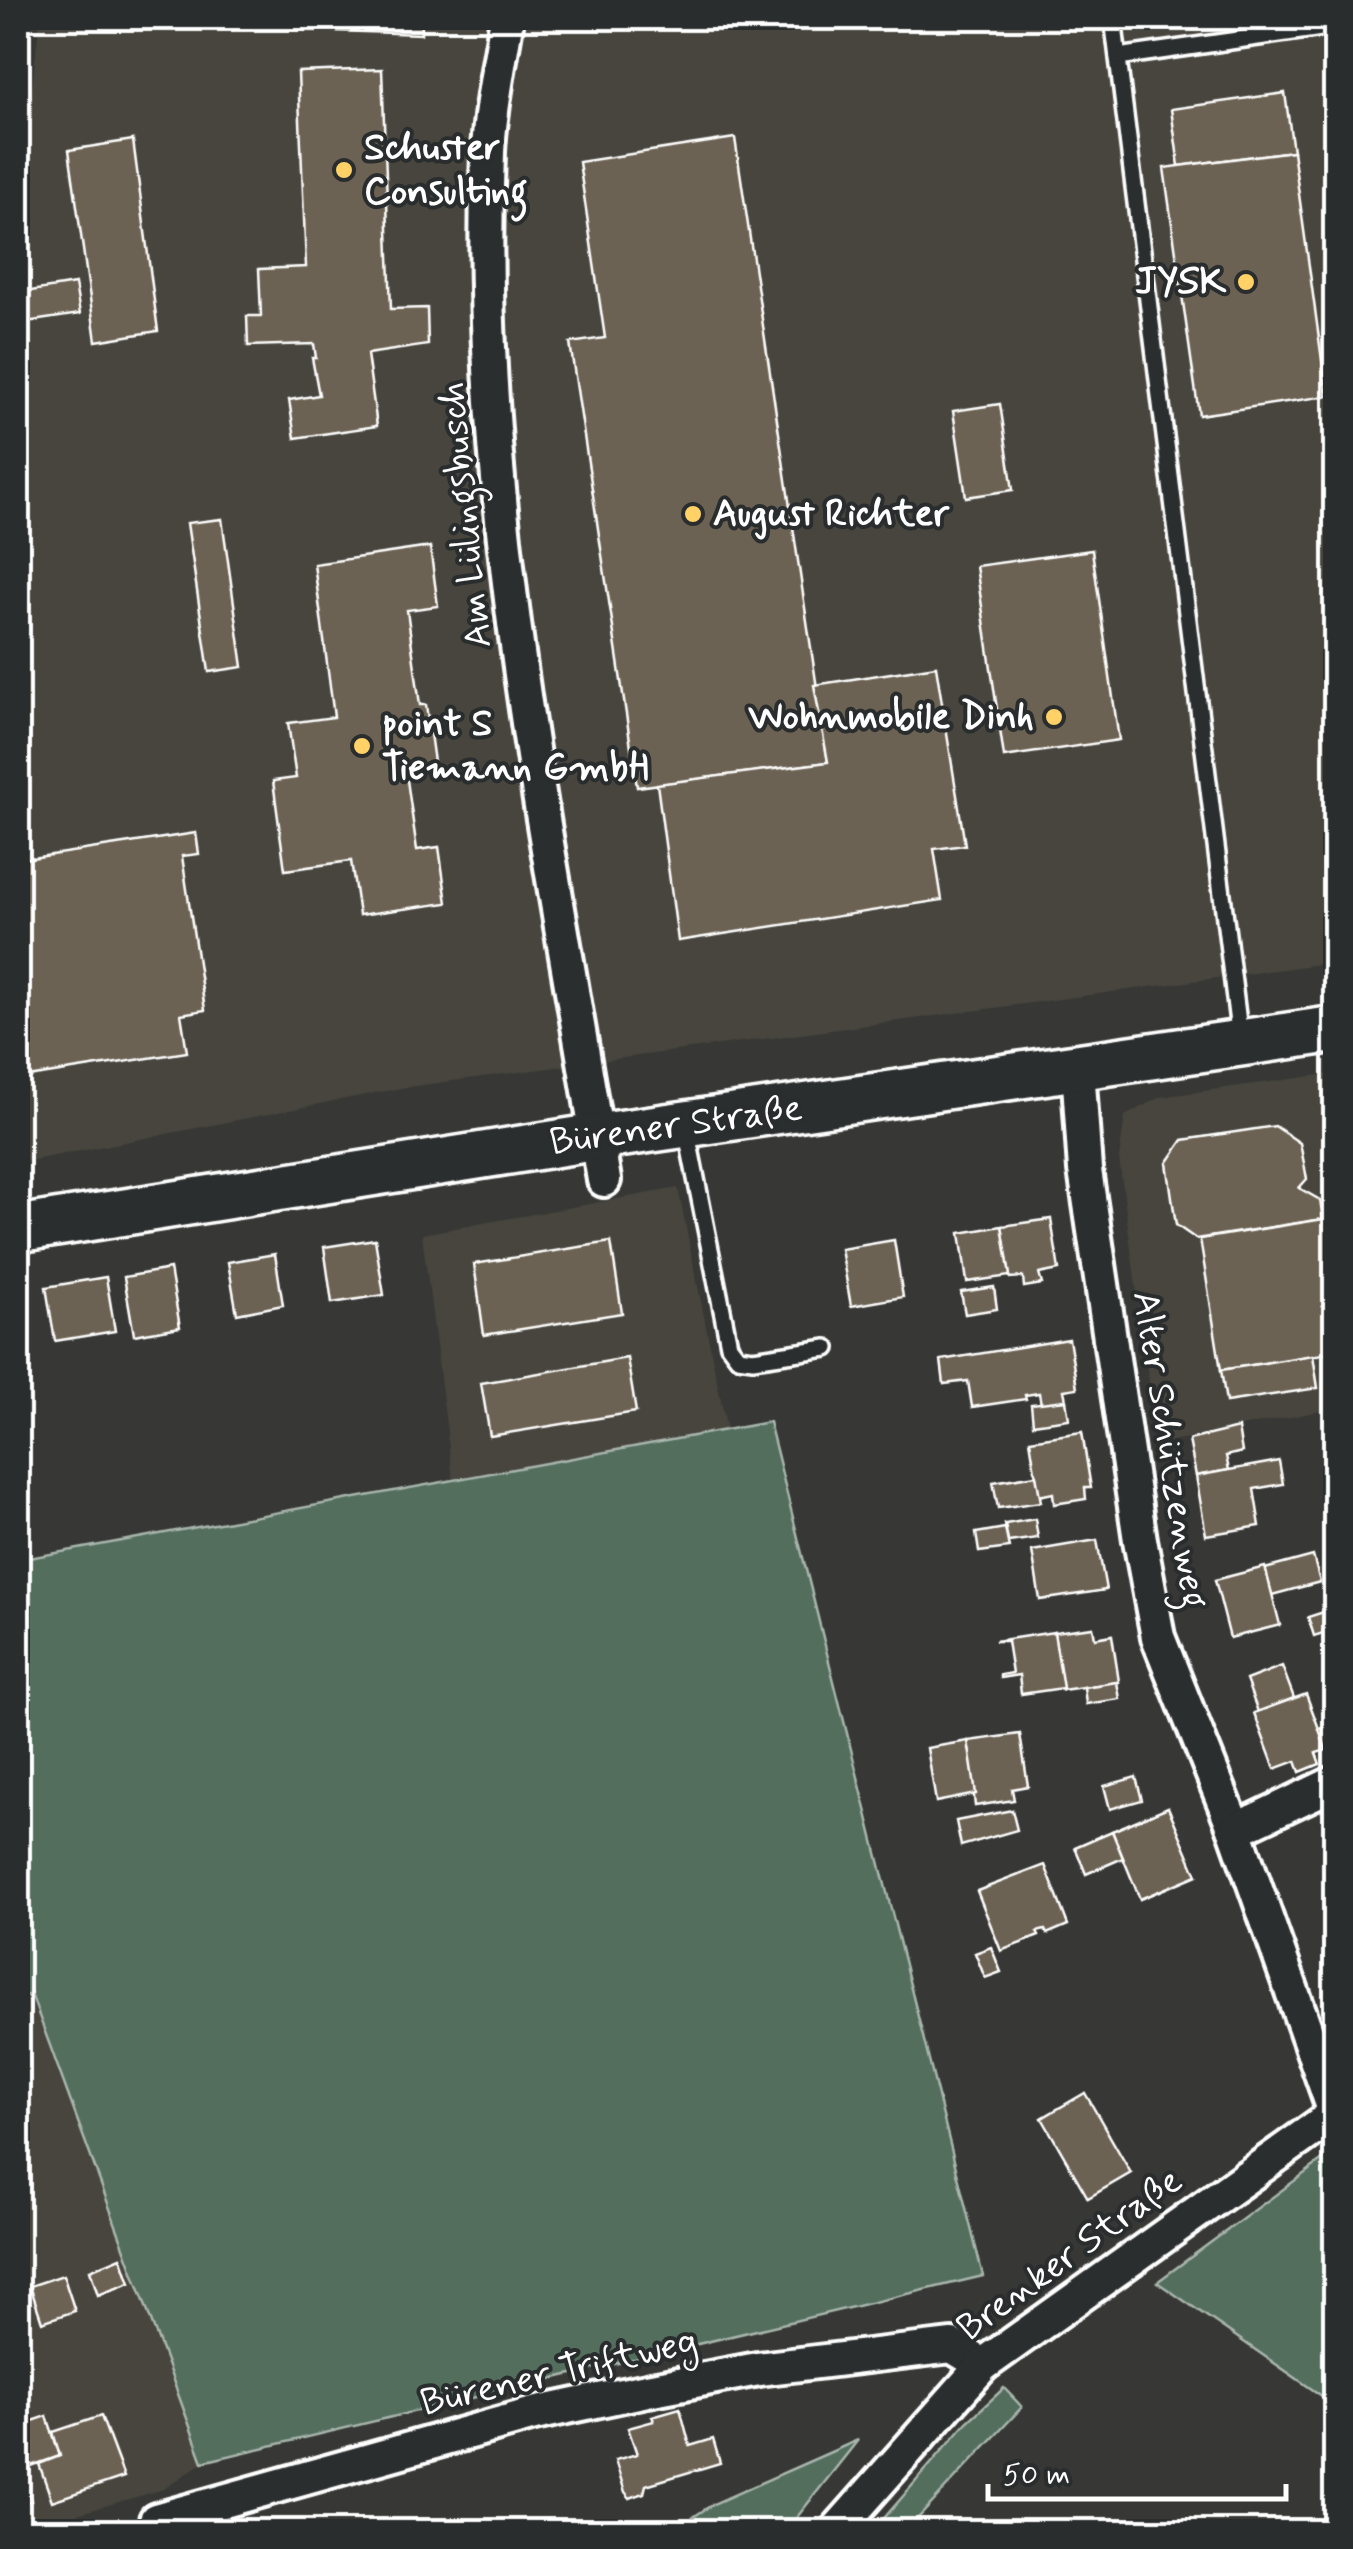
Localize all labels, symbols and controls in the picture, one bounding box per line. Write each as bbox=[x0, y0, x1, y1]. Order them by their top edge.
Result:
place label: Schuster Consulting bbox=[364, 124, 528, 222]
marker: Schuster Consulting bbox=[333, 159, 355, 181]
place label: JYSK bbox=[1135, 258, 1227, 307]
marker: JYSK bbox=[1235, 271, 1257, 293]
street label: Am Lülingsbusch bbox=[428, 379, 508, 650]
place label: August Richter bbox=[713, 490, 950, 540]
marker: August Richter bbox=[682, 503, 704, 525]
place label: Wohnmobile Dinh bbox=[748, 693, 1034, 742]
place label: point S Tiemann GmbH bbox=[382, 700, 649, 793]
marker: Wohnmobile Dinh bbox=[1043, 706, 1065, 728]
marker: point S Tiemann GmbH bbox=[351, 735, 373, 757]
street label: Bürener Straße bbox=[547, 1084, 805, 1168]
street label: Alter Schützenweg bbox=[1116, 1287, 1218, 1613]
street label: Brenker Straße bbox=[948, 2157, 1192, 2353]
street label: Bürener Triftweg bbox=[416, 2317, 703, 2433]
scale bar bbox=[988, 2439, 1286, 2501]
text: 50 m bbox=[1003, 2456, 1070, 2495]

